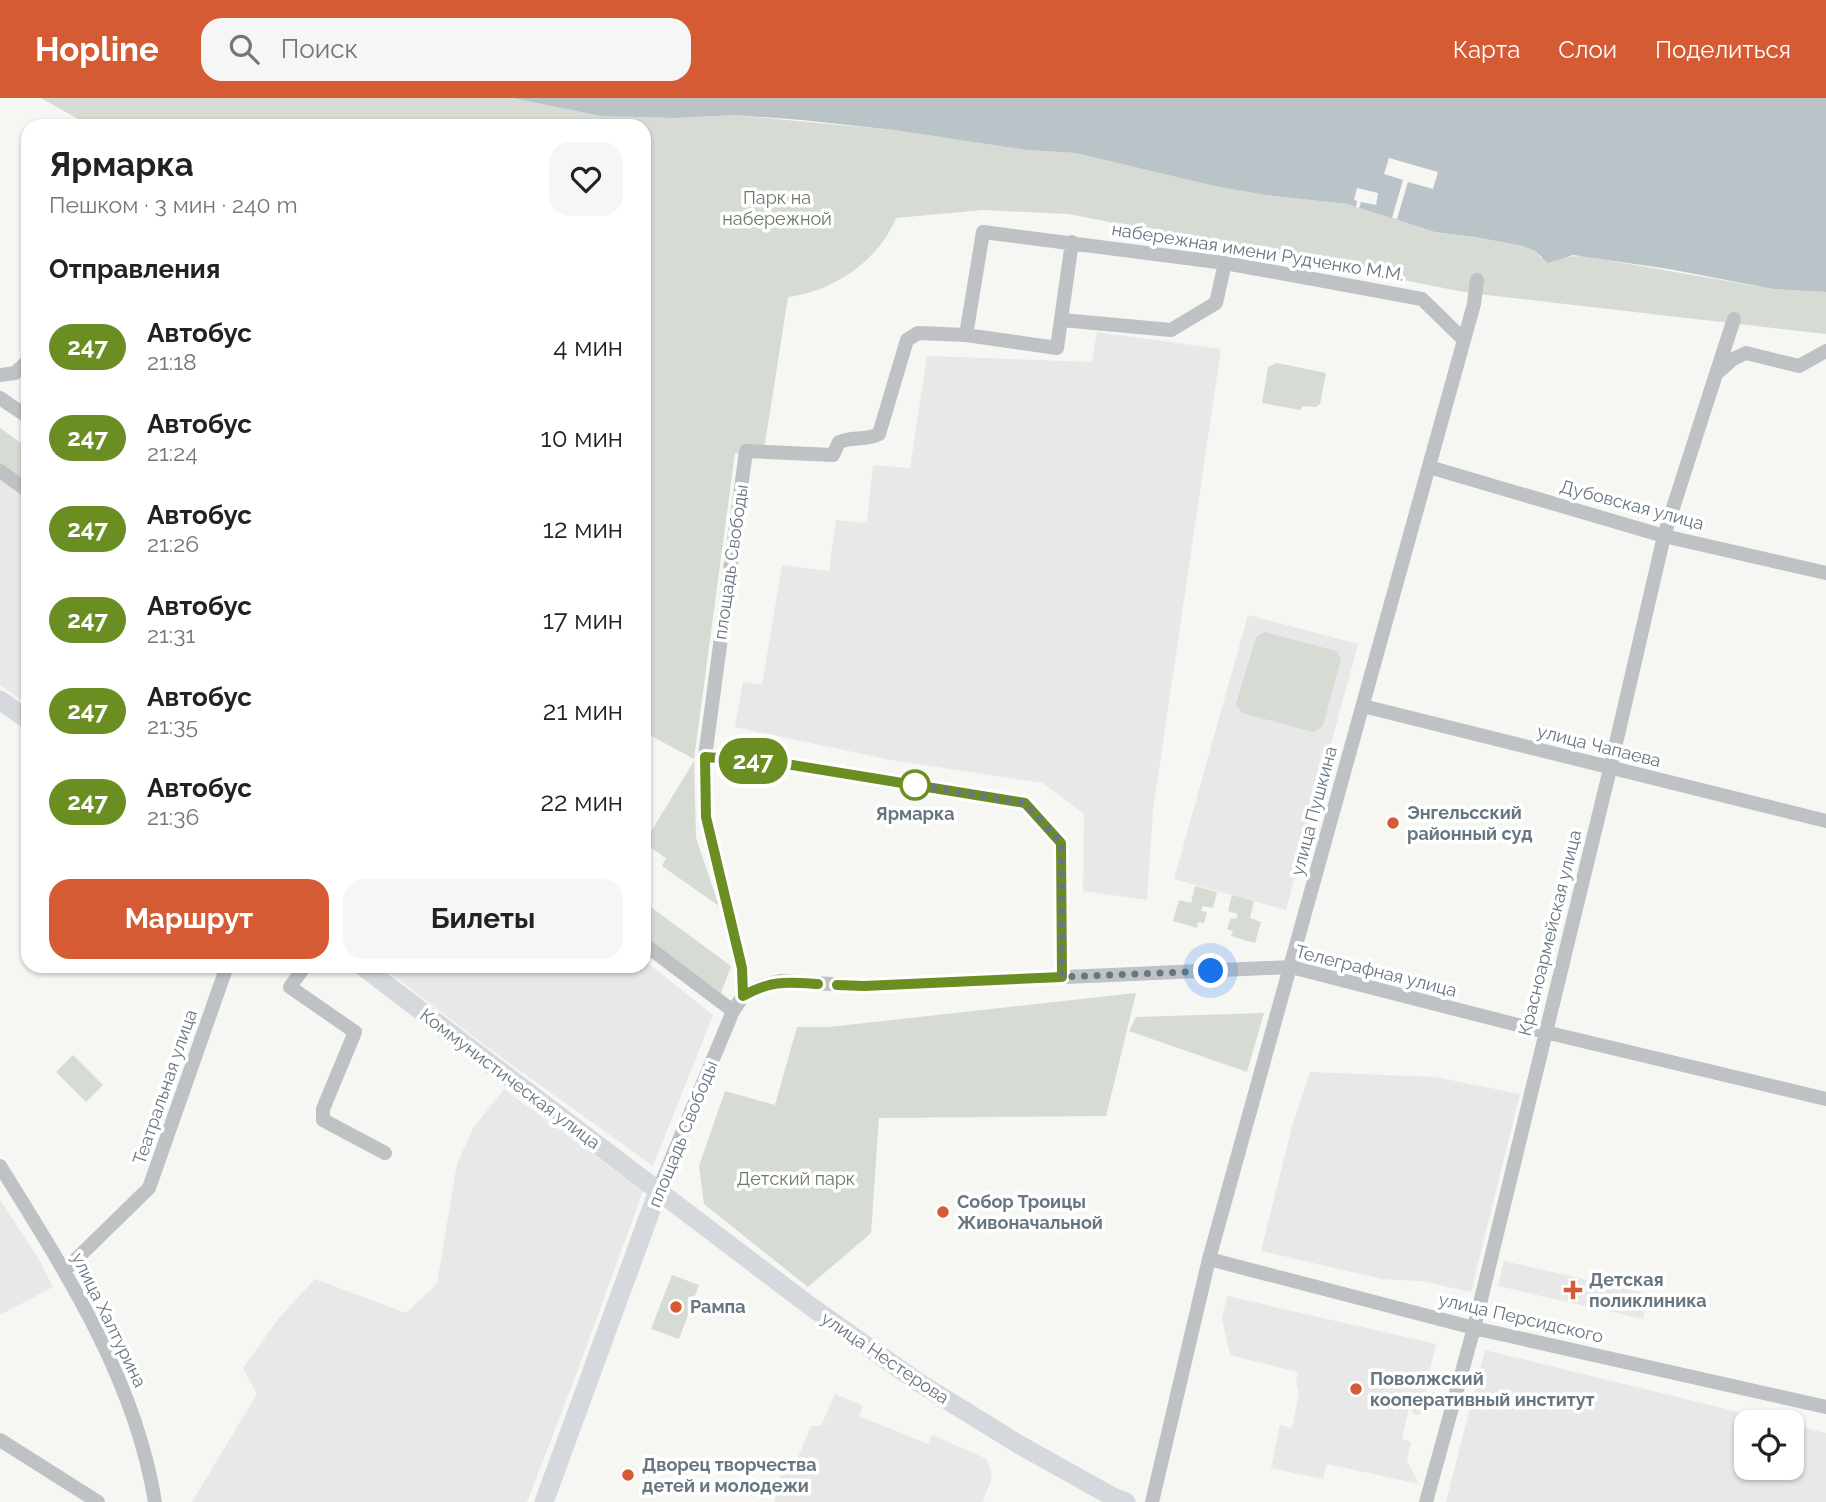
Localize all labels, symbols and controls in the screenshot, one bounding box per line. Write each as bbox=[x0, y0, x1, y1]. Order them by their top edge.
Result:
search box bbox=[201, 18, 691, 81]
text: Hopline bbox=[35, 30, 159, 69]
icon: search bbox=[225, 30, 263, 68]
text: Поиск bbox=[281, 34, 358, 64]
text: Карта bbox=[1453, 35, 1520, 64]
text: Слои bbox=[1558, 35, 1617, 64]
text: Поделиться bbox=[1655, 35, 1791, 64]
button: heart bbox=[549, 142, 623, 216]
text: Ярмарка bbox=[49, 145, 194, 184]
park label: Парк на набережной bbox=[722, 187, 832, 229]
text: Пешком · 3 мин · 240 m bbox=[49, 191, 298, 218]
street label: набережная имени Рудченко М.М. bbox=[1110, 218, 1406, 285]
text: Отправления bbox=[49, 254, 220, 284]
text: Автобус bbox=[147, 318, 252, 348]
text: 247 bbox=[67, 332, 108, 361]
text: 4 мин bbox=[553, 332, 623, 362]
text: 21:18 bbox=[147, 348, 197, 375]
text: Автобус bbox=[147, 409, 252, 439]
text: 247 bbox=[67, 423, 108, 452]
text: 10 мин bbox=[541, 423, 623, 453]
text: 21:24 bbox=[147, 439, 198, 466]
street label: Дубовская улица bbox=[1558, 475, 1706, 534]
street label: площадь Свободы bbox=[709, 483, 752, 641]
text: Автобус bbox=[147, 500, 252, 530]
text: 247 bbox=[67, 514, 108, 543]
text: 12 мин bbox=[543, 514, 623, 544]
text: 21:26 bbox=[147, 530, 199, 557]
text: Автобус bbox=[147, 591, 252, 621]
text: 247 bbox=[67, 605, 108, 634]
text: 17 мин bbox=[543, 605, 623, 635]
text: 21:31 bbox=[147, 621, 195, 648]
text: Автобус bbox=[147, 682, 252, 712]
text: 247 bbox=[67, 696, 108, 725]
text: 21 мин bbox=[543, 696, 623, 726]
text: 21:35 bbox=[147, 712, 198, 739]
street label: улица Чапаева bbox=[1535, 720, 1663, 771]
line badge: 247 bbox=[713, 738, 793, 784]
street label: улица Пушкина bbox=[1286, 744, 1341, 878]
text: 247 bbox=[733, 746, 773, 775]
marker: Ярмарка bbox=[900, 770, 930, 800]
text: Автобус bbox=[147, 773, 252, 803]
text: 247 bbox=[67, 787, 108, 816]
text: 22 мин bbox=[540, 787, 623, 817]
place label: Энгельсский районный суд bbox=[1407, 802, 1533, 844]
text: 21:36 bbox=[147, 803, 199, 830]
place label: Ярмарка bbox=[876, 803, 954, 824]
marker: Энгельсский районный суд bbox=[1385, 815, 1401, 831]
street label: Красноармейская улица bbox=[1514, 828, 1585, 1038]
button: Маршрут bbox=[49, 879, 329, 959]
button: Билеты bbox=[343, 879, 623, 959]
street label: Телеграфная улица bbox=[1293, 940, 1459, 1001]
your location bbox=[1193, 953, 1228, 988]
street label: Коммунистическая улица bbox=[416, 1004, 605, 1153]
street label: Театральная улица bbox=[128, 1007, 201, 1167]
street label: площадь Свободы bbox=[643, 1057, 722, 1210]
park label: Детский парк bbox=[737, 1168, 855, 1189]
place label: Собор Троицы Живоначальной bbox=[957, 1191, 1103, 1233]
marker: Собор Троицы Живоначальной bbox=[935, 1204, 951, 1220]
street label: улица Халтурина bbox=[68, 1249, 151, 1391]
place label: Детская поликлиника bbox=[1589, 1269, 1707, 1311]
marker: Детская поликлиника bbox=[1563, 1280, 1583, 1300]
street label: улица Персидского bbox=[1437, 1288, 1606, 1347]
place label: Рампа bbox=[690, 1296, 746, 1317]
marker: Рампа bbox=[668, 1299, 684, 1315]
street label: улица Нестерова bbox=[817, 1307, 953, 1408]
place label: Поволжский кооперативный институт bbox=[1370, 1368, 1595, 1410]
marker: Поволжский кооперативный институт bbox=[1348, 1381, 1364, 1397]
map controls bbox=[1734, 1410, 1804, 1480]
button: locate bbox=[1734, 1410, 1804, 1480]
place label: Дворец творчества детей и молодежи bbox=[642, 1454, 817, 1496]
marker: Дворец творчества детей и молодежи bbox=[620, 1467, 636, 1483]

